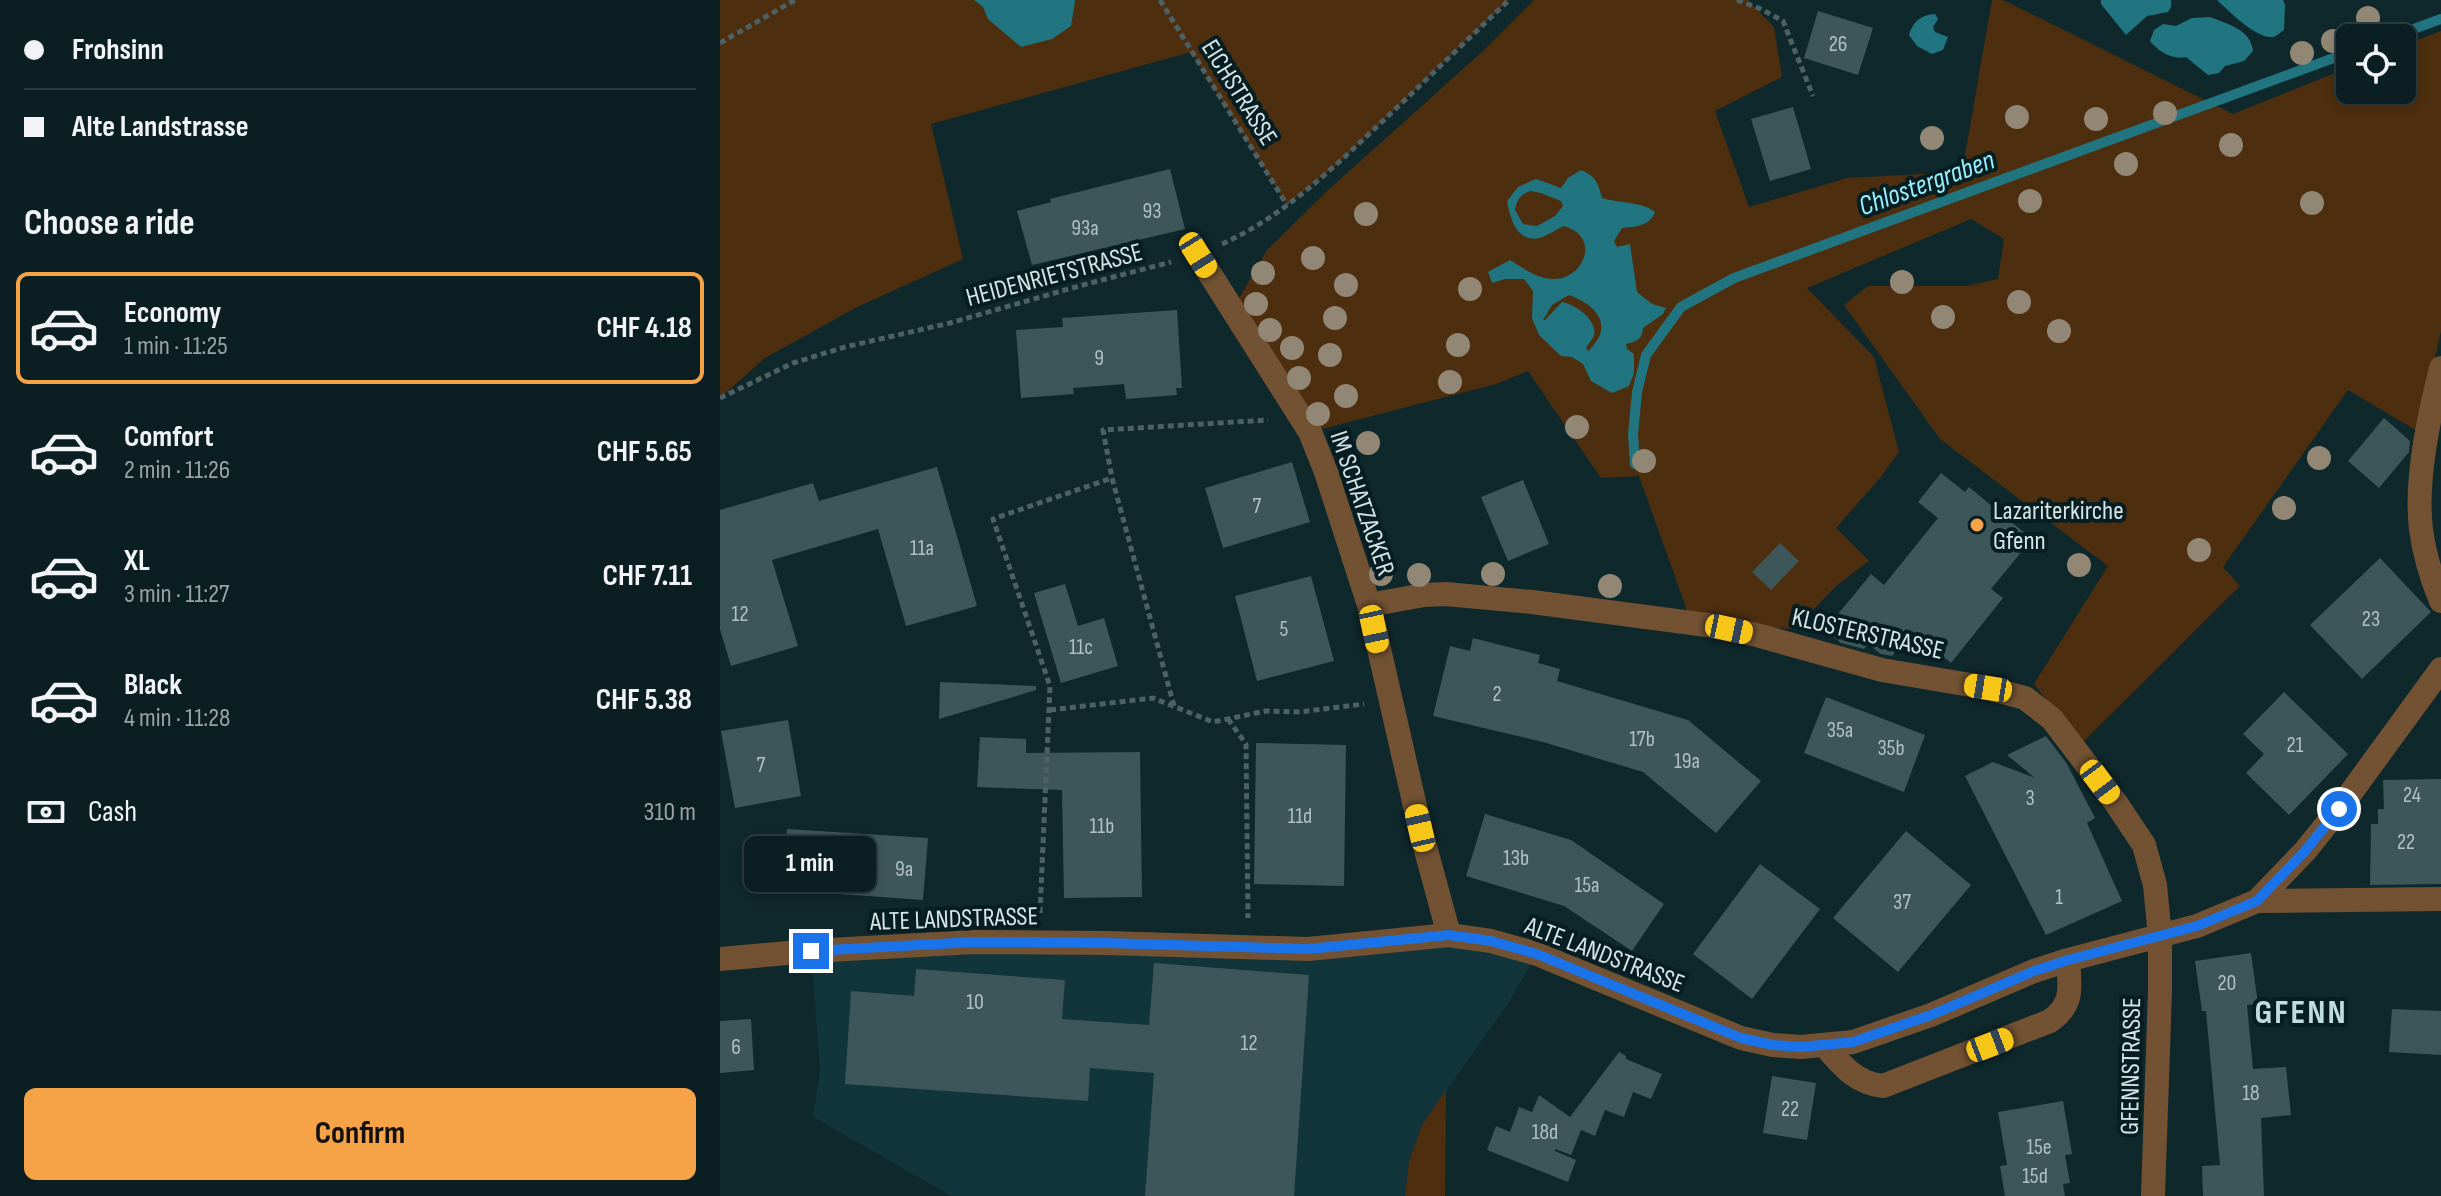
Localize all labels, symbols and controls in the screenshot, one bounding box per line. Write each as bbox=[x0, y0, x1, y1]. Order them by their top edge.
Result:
map controls bbox=[2336, 24, 2416, 104]
button: locate bbox=[2336, 24, 2416, 104]
house number: 26 bbox=[1829, 31, 1847, 58]
text: Frohsinn bbox=[72, 32, 164, 68]
street label: EICHSTRASSE bbox=[1194, 34, 1283, 151]
text: Alte Landstrasse bbox=[72, 109, 249, 145]
water label: Chlostergraben bbox=[1854, 144, 1999, 223]
house number: 93 bbox=[1143, 198, 1161, 225]
text: Choose a ride bbox=[24, 202, 195, 245]
house number: 93a bbox=[1071, 215, 1099, 242]
car bbox=[1175, 228, 1221, 282]
street label: HEIDENRIETSTRASSE bbox=[963, 237, 1146, 314]
icon: car bbox=[28, 292, 100, 364]
text: Economy bbox=[124, 295, 221, 331]
text: CHF 4.18 bbox=[596, 310, 692, 346]
text: 1 min · 11:25 bbox=[124, 331, 228, 362]
house number: 9 bbox=[1094, 345, 1104, 372]
icon: car bbox=[28, 416, 100, 488]
text: Comfort bbox=[124, 419, 214, 455]
street label: IM SCHATZACKER bbox=[1322, 427, 1401, 580]
text: CHF 5.65 bbox=[597, 434, 692, 470]
text: 2 min · 11:26 bbox=[124, 455, 230, 486]
house number: 7 bbox=[1253, 493, 1262, 520]
place label: Lazariterkirche Gfenn bbox=[1993, 496, 2124, 557]
marker: Lazariterkirche Gfenn bbox=[1968, 516, 1986, 534]
house number: 11a bbox=[910, 535, 934, 562]
icon: car bbox=[28, 540, 100, 612]
text: XL bbox=[124, 543, 150, 579]
text: CHF 7.11 bbox=[603, 558, 692, 594]
text: 3 min · 11:27 bbox=[124, 579, 229, 610]
house number: 12 bbox=[731, 601, 749, 628]
street label: KLOSTERSTRASSE bbox=[1789, 602, 1947, 667]
car bbox=[1357, 603, 1391, 655]
house number: 23 bbox=[2362, 606, 2380, 633]
car bbox=[1703, 612, 1755, 646]
house number: 5 bbox=[1280, 616, 1289, 643]
house number: 11c bbox=[1069, 634, 1093, 661]
icon: car bbox=[28, 664, 100, 736]
text: Black bbox=[124, 667, 182, 703]
car bbox=[1962, 672, 2014, 704]
house number: 2 bbox=[1492, 681, 1502, 708]
text: CHF 5.38 bbox=[596, 682, 692, 718]
text: 4 min · 11:28 bbox=[124, 703, 230, 734]
house number: 35a bbox=[1827, 717, 1853, 744]
house number: 17b bbox=[1629, 726, 1655, 753]
house number: 21 bbox=[2287, 732, 2304, 759]
house number: 35b bbox=[1877, 735, 1905, 762]
house number: 19a bbox=[1674, 748, 1700, 775]
house number: 7 bbox=[757, 752, 766, 779]
car bbox=[2076, 756, 2124, 808]
house number: 24 bbox=[2403, 782, 2421, 809]
house number: 3 bbox=[2025, 785, 2035, 812]
icon: cash bbox=[24, 790, 68, 834]
route start bbox=[2321, 791, 2357, 827]
text: Cash bbox=[88, 794, 137, 830]
text: 310 m bbox=[644, 797, 696, 828]
car bbox=[1403, 802, 1437, 854]
house number: 11d bbox=[1288, 803, 1312, 830]
house number: 11b bbox=[1090, 813, 1114, 840]
house number: 22 bbox=[2397, 829, 2415, 856]
callout: 1 min bbox=[745, 835, 877, 891]
house number: 13b bbox=[1503, 845, 1529, 872]
text: 1 min bbox=[786, 848, 834, 879]
house number: 9a bbox=[895, 856, 913, 883]
house number: 15a bbox=[1575, 872, 1600, 899]
house number: 1 bbox=[2055, 884, 2063, 911]
house number: 37 bbox=[1893, 889, 1911, 916]
street label: ALTE LANDSTRASSE bbox=[868, 901, 1039, 938]
street label: ALTE LANDSTRASSE bbox=[1519, 910, 1689, 1000]
route end bbox=[793, 933, 829, 969]
house number: 20 bbox=[2218, 970, 2236, 997]
house number: 10 bbox=[966, 989, 984, 1016]
district label: GFENN bbox=[2254, 992, 2348, 1033]
street label: GFENNSTRASSE bbox=[2115, 997, 2148, 1135]
car bbox=[1963, 1025, 2017, 1065]
house number: 12 bbox=[1240, 1030, 1258, 1057]
house number: 6 bbox=[731, 1034, 741, 1061]
house number: 18 bbox=[2242, 1080, 2260, 1107]
button: Confirm bbox=[24, 1088, 696, 1180]
house number: 22 bbox=[1781, 1096, 1799, 1123]
house number: 18d bbox=[1532, 1119, 1558, 1146]
house number: 15e bbox=[2026, 1134, 2052, 1161]
house number: 15d bbox=[2022, 1163, 2048, 1190]

